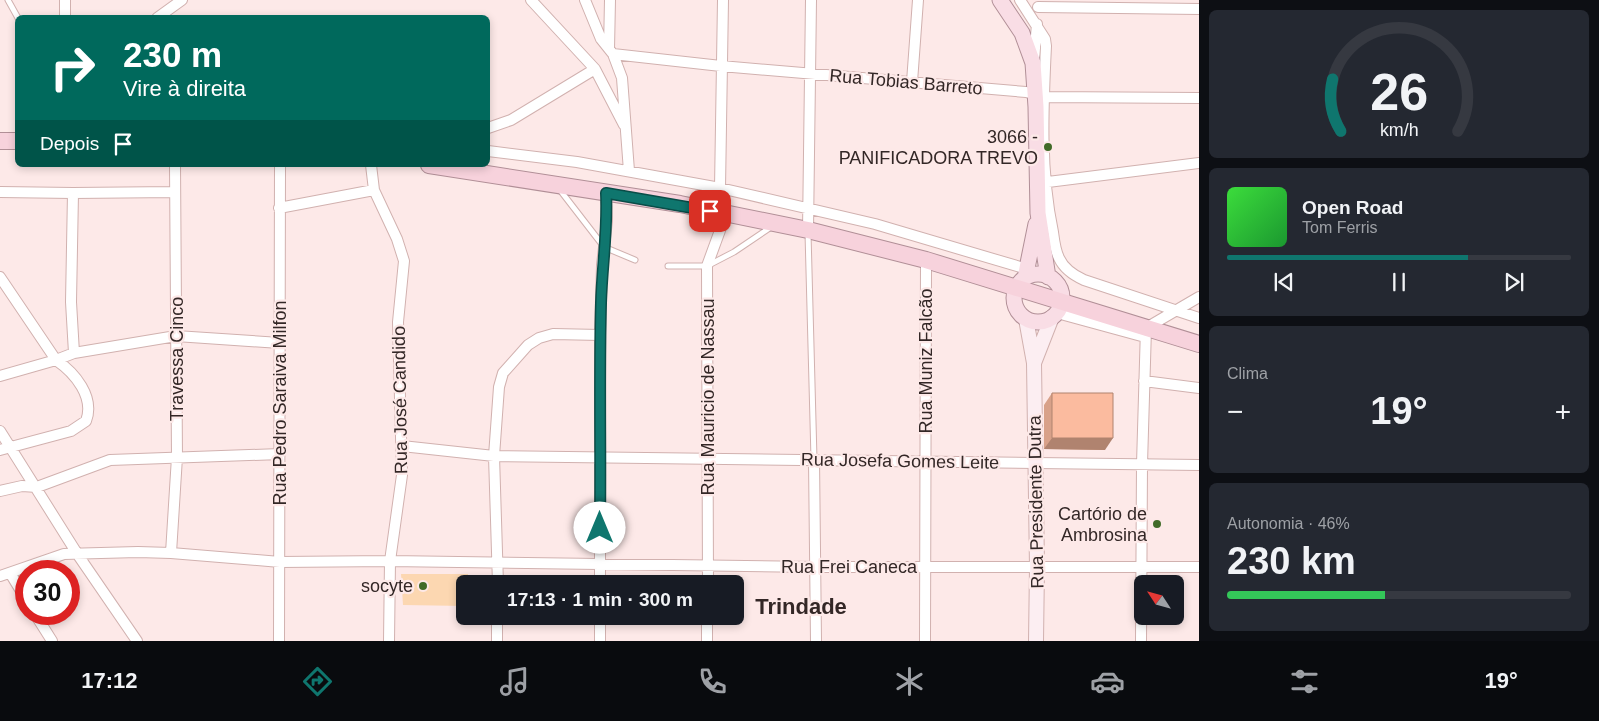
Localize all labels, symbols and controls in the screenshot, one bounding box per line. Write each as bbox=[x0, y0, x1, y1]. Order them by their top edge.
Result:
icon: right bbox=[40, 35, 105, 100]
text: 230 m bbox=[123, 35, 222, 74]
text: 26 bbox=[1370, 63, 1428, 121]
street label: Rua Tobias Barreto bbox=[829, 65, 983, 99]
text: Vire à direita bbox=[123, 76, 246, 101]
text: km/h bbox=[1380, 120, 1418, 140]
place label: 3066 - PANIFICADORA TREVO bbox=[839, 127, 1038, 168]
icon: arrive bbox=[109, 130, 137, 158]
text: Depois bbox=[40, 133, 99, 154]
marker: 3066 - PANIFICADORA TREVO bbox=[1042, 141, 1054, 153]
pin bbox=[689, 190, 731, 232]
icon: arrive bbox=[696, 197, 724, 225]
text: Open Road bbox=[1302, 197, 1403, 218]
text: Tom Ferris bbox=[1302, 219, 1378, 236]
icon: previous bbox=[1270, 268, 1298, 296]
icon: pause bbox=[1385, 268, 1413, 296]
icon: next bbox=[1500, 268, 1528, 296]
street label: Rua Muniz Falcão bbox=[916, 288, 936, 434]
street label: Travessa Cinco bbox=[167, 297, 187, 421]
street label: Rua Mauricio de Nassau bbox=[698, 298, 718, 496]
street label: Rua Pedro Saraiva Milfon bbox=[270, 300, 290, 506]
street label: Rua José Candido bbox=[389, 326, 411, 474]
text: Clima bbox=[1227, 365, 1268, 382]
text: 19° bbox=[1370, 390, 1428, 432]
text: − bbox=[1227, 396, 1243, 427]
text: + bbox=[1555, 396, 1571, 427]
street label: Rua Presidente Dutra bbox=[1024, 414, 1048, 589]
street label: Rua Josefa Gomes Leite bbox=[801, 449, 999, 473]
position arrow bbox=[573, 501, 625, 553]
place label: Cartório de Ambrosina bbox=[1058, 504, 1148, 545]
text: Autonomia · 46% bbox=[1227, 515, 1350, 532]
marker: Cartório de Ambrosina bbox=[1151, 518, 1163, 530]
text: 230 km bbox=[1227, 540, 1356, 582]
street label: Rua Frei Caneca bbox=[781, 557, 918, 577]
speed limit sign: 30 bbox=[15, 560, 80, 625]
north arrow bbox=[1134, 575, 1184, 625]
map controls bbox=[1134, 575, 1184, 625]
place label: socyte bbox=[361, 576, 413, 596]
marker: socyte bbox=[417, 580, 429, 592]
text: 17:13 · 1 min · 300 m bbox=[507, 589, 693, 610]
district label: Trindade bbox=[755, 594, 847, 619]
icon: directions bbox=[300, 664, 335, 699]
icon: music bbox=[497, 664, 532, 699]
icon: phone bbox=[695, 664, 730, 699]
icon: climate bbox=[892, 664, 927, 699]
icon: car bbox=[1090, 664, 1125, 699]
icon: filters bbox=[1287, 664, 1322, 699]
text: 17:12 bbox=[81, 668, 137, 693]
text: 19° bbox=[1484, 668, 1518, 693]

